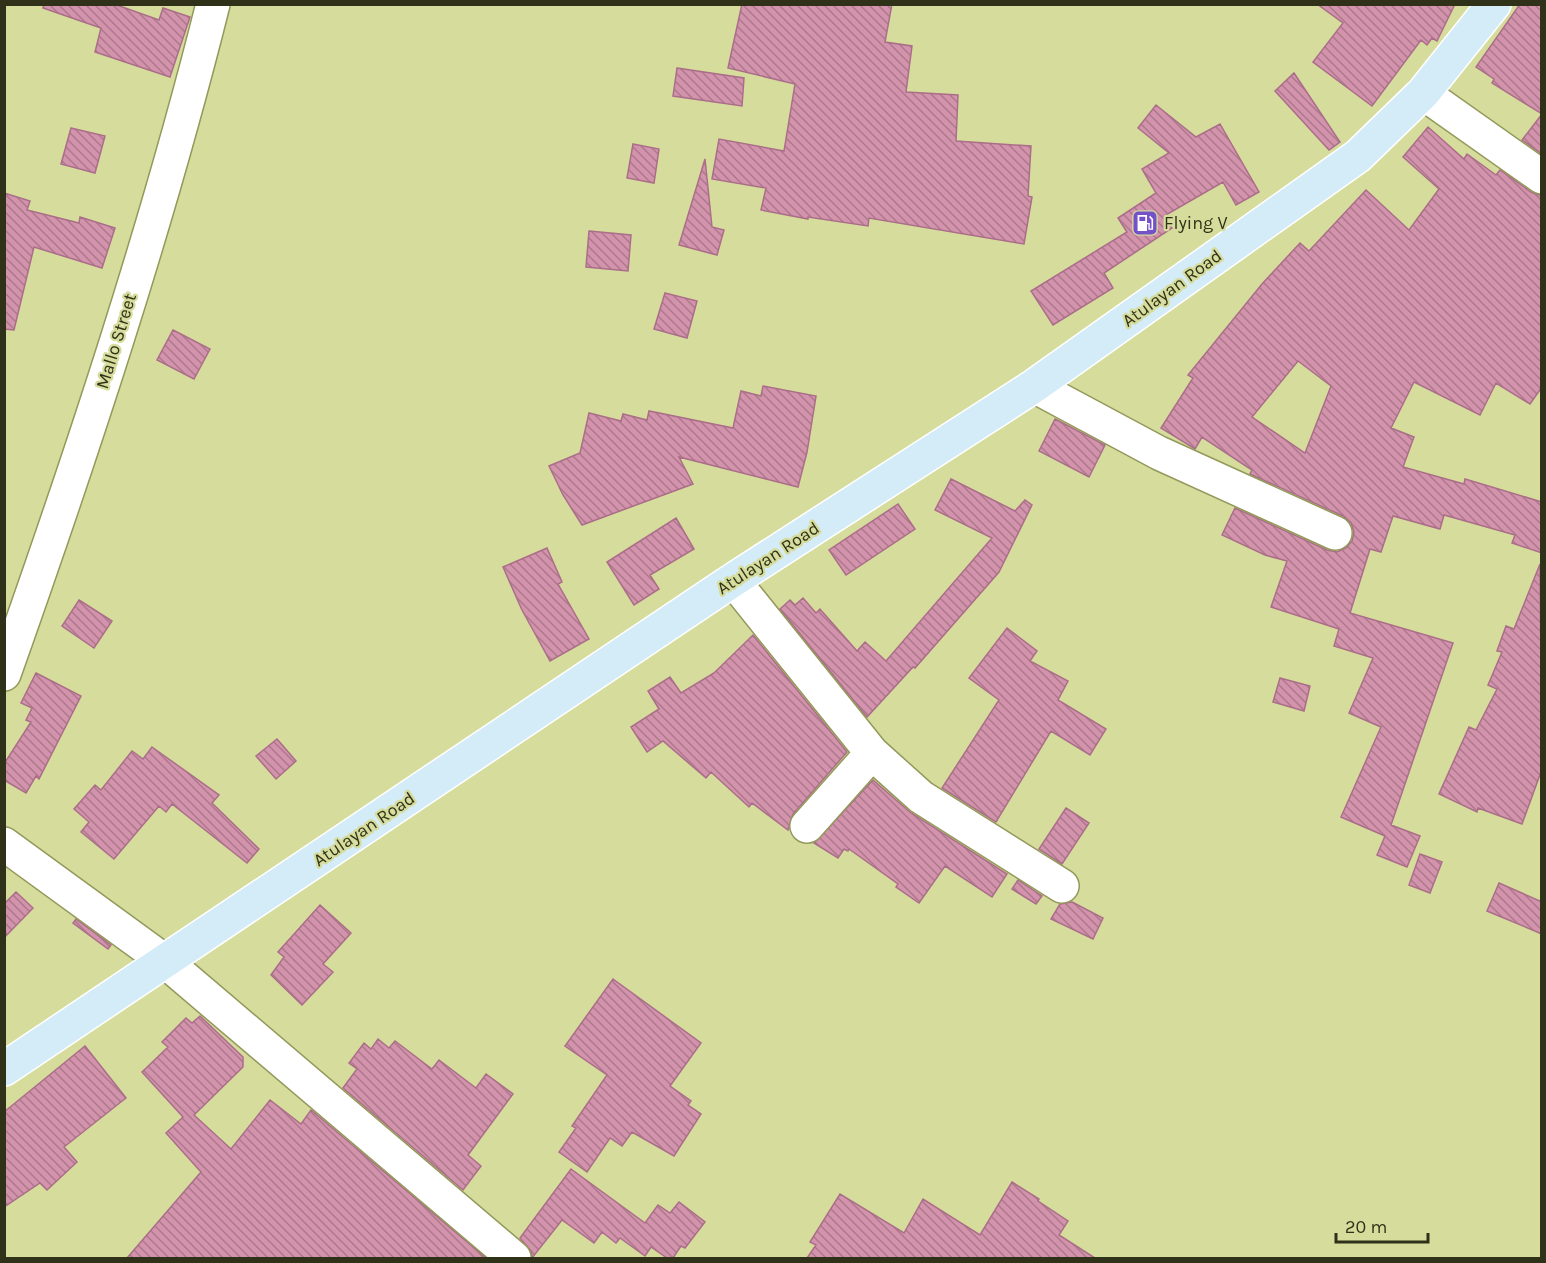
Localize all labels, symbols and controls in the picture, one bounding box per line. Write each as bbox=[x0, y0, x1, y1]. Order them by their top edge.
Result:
fuel station icon: Flying V bbox=[1130, 208, 1160, 238]
place label: Flying V bbox=[1164, 212, 1228, 234]
street label: Atulayan Road bbox=[1118, 244, 1226, 332]
street label: Mallo Street bbox=[91, 290, 141, 391]
street label: Atulayan Road bbox=[713, 517, 823, 599]
street label: Atulayan Road bbox=[309, 787, 419, 871]
scale bar bbox=[1336, 1206, 1428, 1244]
text: 20 m bbox=[1345, 1216, 1387, 1238]

